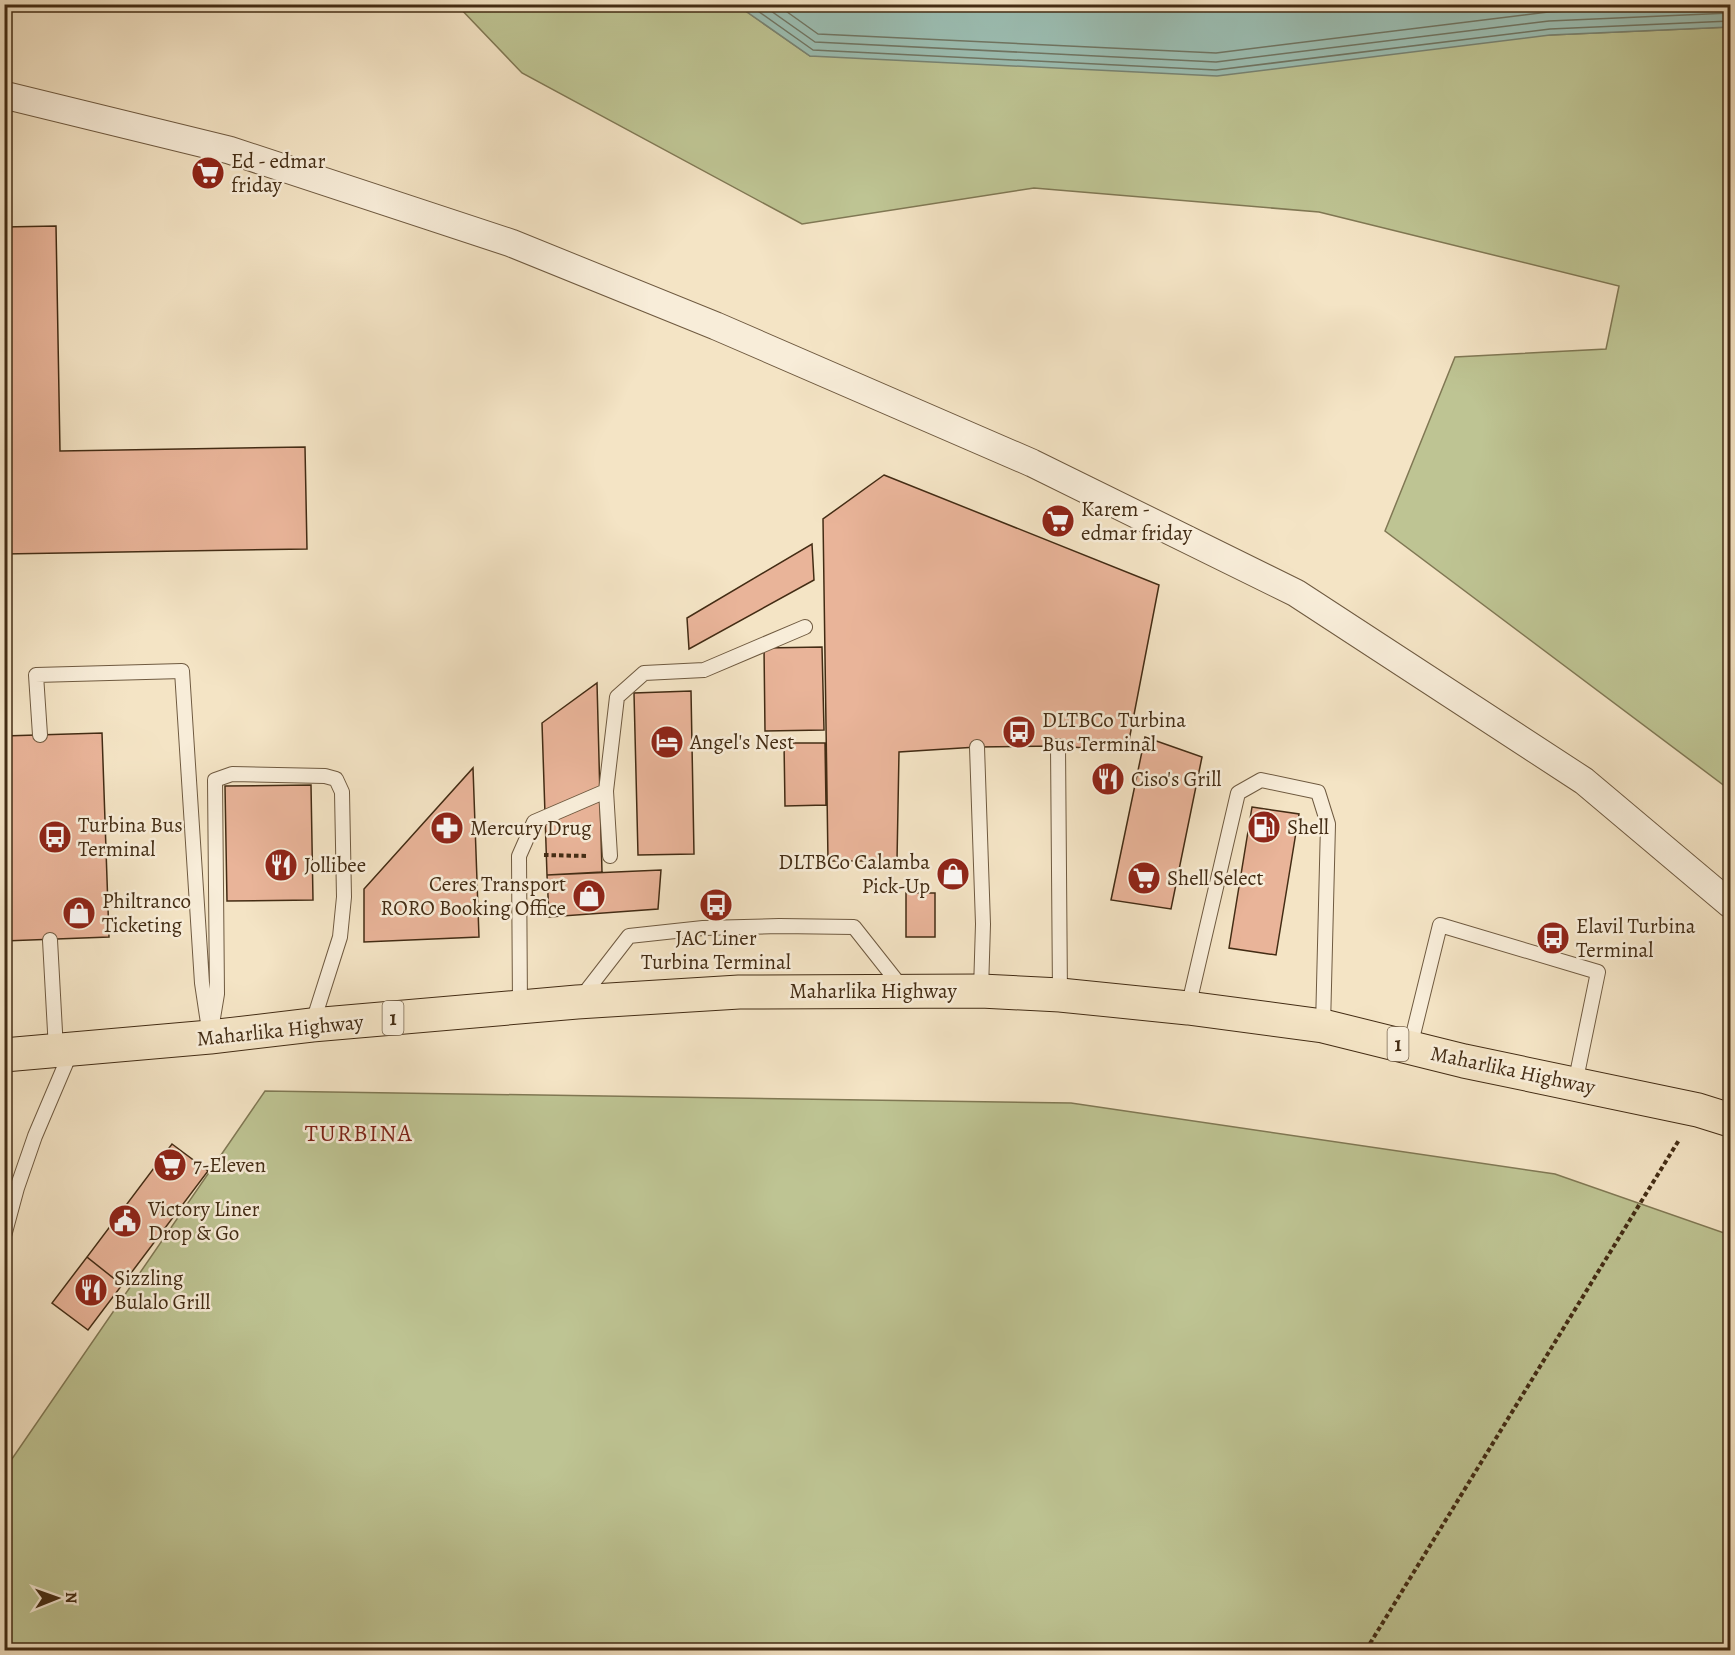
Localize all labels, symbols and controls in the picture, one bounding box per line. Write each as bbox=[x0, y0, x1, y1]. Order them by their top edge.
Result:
place label: Ed - edmar friday bbox=[231, 147, 326, 199]
supermarket icon: Ed - edmar friday bbox=[190, 155, 226, 191]
place label: Karem - edmar friday bbox=[1081, 495, 1193, 547]
supermarket icon: Karem - edmar friday bbox=[1040, 503, 1076, 539]
place label: DLTBCo Turbina Bus Terminal bbox=[1042, 706, 1186, 758]
bus stop icon: DLTBCo Turbina Bus Terminal bbox=[1001, 714, 1037, 750]
hotel icon: Angel's Nest bbox=[649, 724, 685, 760]
place label: Angel's Nest bbox=[689, 728, 794, 756]
restaurant icon: Ciso's Grill bbox=[1090, 761, 1126, 797]
place label: Ciso's Grill bbox=[1131, 765, 1221, 793]
fuel station icon: Shell bbox=[1246, 809, 1282, 845]
pharmacy icon: Mercury Drug bbox=[429, 810, 465, 846]
place label: Turbina Bus Terminal bbox=[78, 811, 183, 863]
place label: Shell bbox=[1287, 813, 1329, 841]
place label: Mercury Drug bbox=[470, 814, 592, 842]
bus stop icon: Turbina Bus Terminal bbox=[37, 819, 73, 855]
restaurant icon: Jollibee bbox=[263, 847, 299, 883]
place label: DLTBCo Calamba Pick-Up bbox=[778, 848, 930, 900]
place label: Jollibee bbox=[304, 851, 366, 879]
shop icon: DLTBCo Calamba Pick-Up bbox=[935, 856, 971, 892]
supermarket icon: Shell Select bbox=[1126, 860, 1162, 896]
place label: Shell Select bbox=[1167, 864, 1264, 892]
place label: Ceres Transport RORO Booking Office bbox=[381, 870, 566, 922]
shop icon: Ceres Transport RORO Booking Office bbox=[571, 878, 607, 914]
place label: Philtranco Ticketing bbox=[102, 887, 191, 939]
bus stop icon: JAC Liner Turbina Terminal bbox=[698, 887, 734, 923]
shop icon: Philtranco Ticketing bbox=[61, 895, 97, 931]
place label: Elavil Turbina Terminal bbox=[1576, 912, 1696, 964]
bus stop icon: Elavil Turbina Terminal bbox=[1535, 920, 1571, 956]
place label: JAC Liner Turbina Terminal bbox=[641, 924, 791, 976]
street label: Maharlika Highway bbox=[789, 977, 957, 1005]
road number: 1 bbox=[382, 1001, 404, 1035]
street label: Maharlika Highway bbox=[195, 1007, 365, 1053]
road number: 1 bbox=[1388, 1027, 1408, 1061]
street label: Maharlika Highway bbox=[1428, 1039, 1598, 1101]
district label: TURBINA bbox=[305, 1117, 413, 1149]
supermarket icon: 7-Eleven bbox=[152, 1147, 188, 1183]
place label: 7-Eleven bbox=[193, 1151, 266, 1179]
place label: Victory Liner Drop & Go bbox=[147, 1195, 260, 1247]
public building icon: Victory Liner Drop & Go bbox=[107, 1203, 143, 1239]
place label: Sizzling Bulalo Grill bbox=[114, 1264, 210, 1316]
restaurant icon: Sizzling Bulalo Grill bbox=[73, 1272, 109, 1308]
north arrow bbox=[27, 1568, 87, 1628]
text: N bbox=[60, 1592, 82, 1604]

